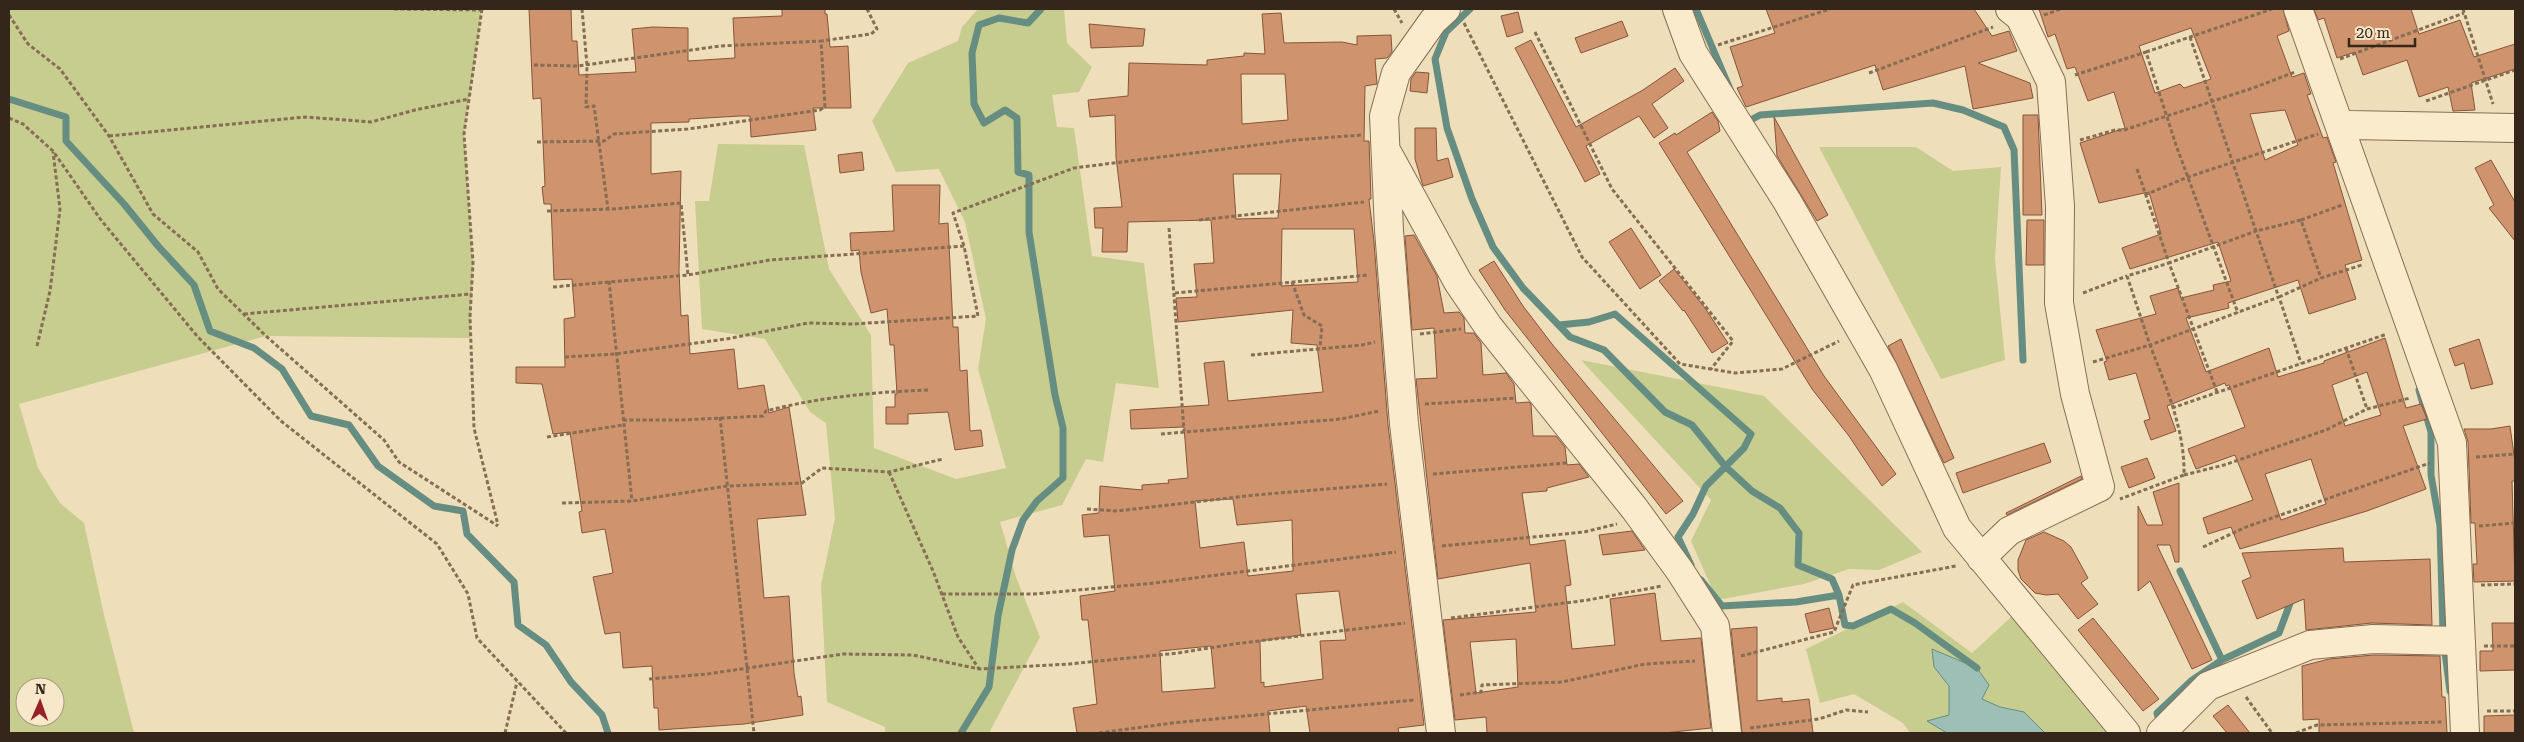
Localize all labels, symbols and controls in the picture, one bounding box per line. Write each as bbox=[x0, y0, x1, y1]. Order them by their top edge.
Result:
scale bar bbox=[2349, 15, 2415, 47]
text: 20 m bbox=[2356, 24, 2391, 42]
north arrow bbox=[15, 677, 65, 727]
text: N bbox=[35, 681, 46, 697]

